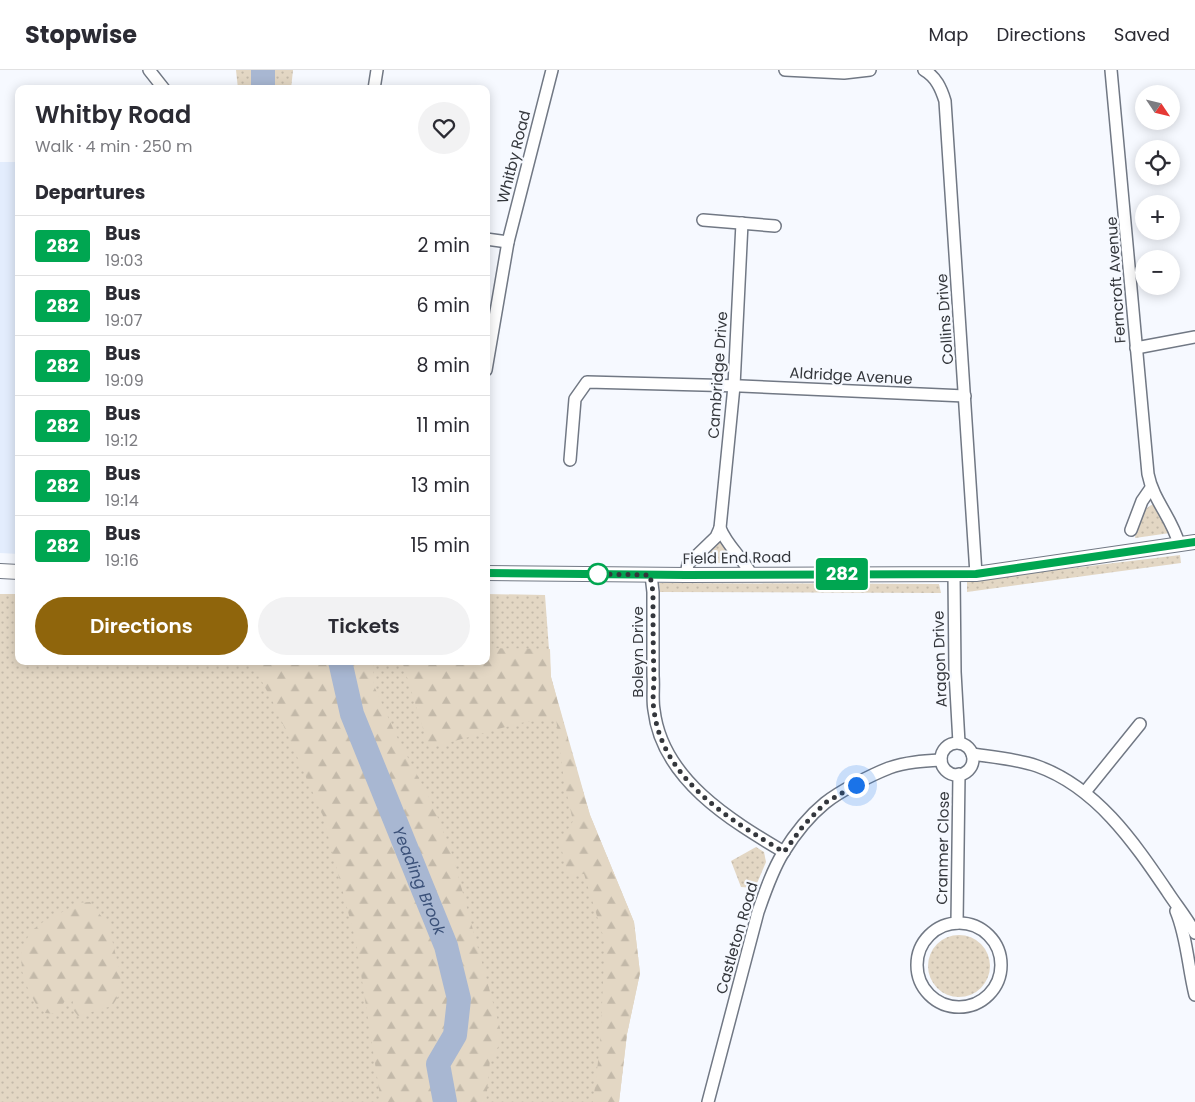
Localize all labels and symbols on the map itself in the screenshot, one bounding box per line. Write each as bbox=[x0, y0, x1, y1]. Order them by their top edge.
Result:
north arrow bbox=[1135, 85, 1180, 130]
street label: Whitby Road bbox=[492, 108, 535, 206]
street label: Ferncroft Avenue bbox=[1101, 216, 1130, 344]
street label: Collins Drive bbox=[931, 273, 958, 365]
street label: Cambridge Drive bbox=[703, 310, 732, 439]
street label: Aldridge Avenue bbox=[789, 362, 913, 389]
street label: Field End Road bbox=[682, 546, 792, 569]
line badge: 282 bbox=[813, 558, 871, 590]
unlabelled marker bbox=[587, 563, 609, 585]
street label: Boleyn Drive bbox=[627, 606, 648, 698]
street label: Aragon Drive bbox=[927, 610, 952, 708]
your location bbox=[844, 773, 869, 798]
street label: Cranmer Close bbox=[931, 791, 954, 905]
water label: Yeading Brook bbox=[387, 823, 452, 939]
street label: Castleton Road bbox=[710, 879, 763, 996]

